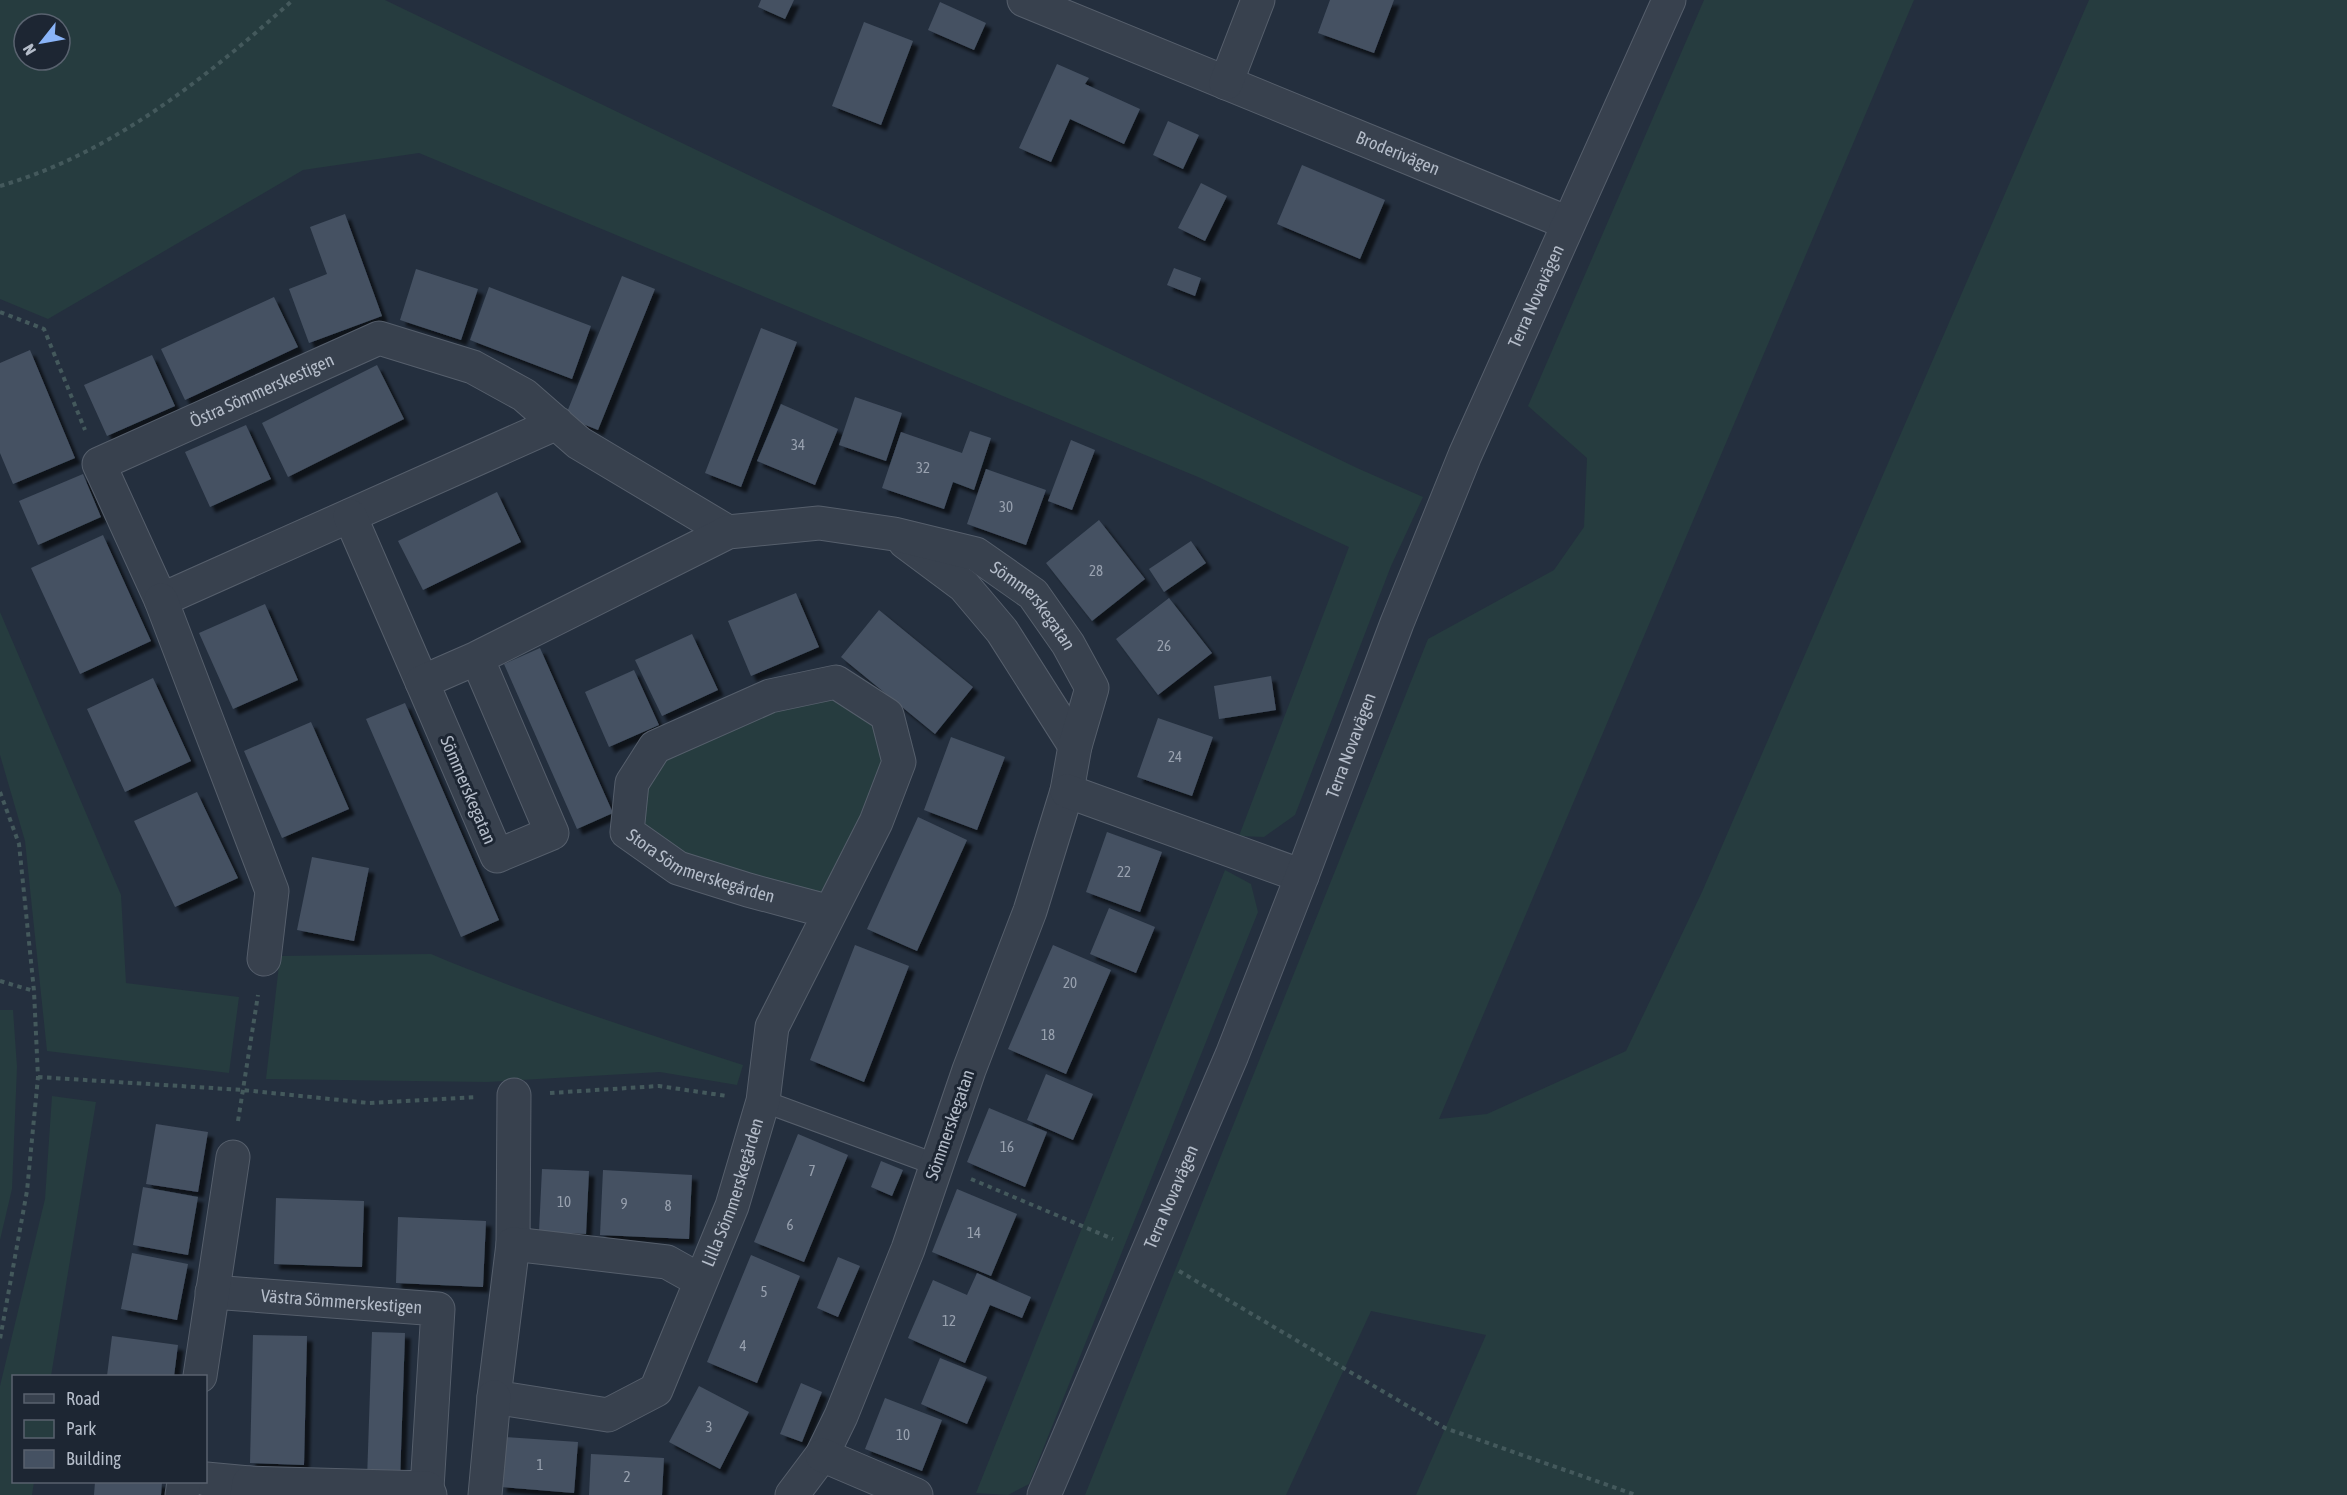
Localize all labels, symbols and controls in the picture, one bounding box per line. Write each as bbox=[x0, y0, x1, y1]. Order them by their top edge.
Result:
north arrow bbox=[12, 12, 72, 72]
text: N bbox=[19, 41, 39, 58]
street label: Broderivägen bbox=[1353, 126, 1443, 179]
street label: Terra Novavägen bbox=[1503, 241, 1568, 351]
street label: Östra Sömmerskestigen bbox=[187, 349, 337, 432]
house number: 34 bbox=[791, 436, 805, 453]
house number: 32 bbox=[916, 459, 930, 476]
house number: 30 bbox=[999, 498, 1013, 515]
street label: Sömmerskegatan bbox=[987, 557, 1080, 653]
house number: 28 bbox=[1089, 562, 1103, 579]
house number: 26 bbox=[1157, 637, 1171, 654]
street label: Terra Novavägen bbox=[1321, 690, 1380, 801]
street label: Sömmerskegatan bbox=[436, 733, 501, 847]
house number: 24 bbox=[1168, 748, 1182, 765]
street label: Stora Sömmerskegården bbox=[623, 824, 777, 907]
house number: 22 bbox=[1117, 863, 1131, 880]
house number: 20 bbox=[1063, 974, 1077, 991]
house number: 18 bbox=[1041, 1026, 1055, 1043]
street label: Sömmerskegatan bbox=[921, 1067, 978, 1183]
street label: Lilla Sömmerskegården bbox=[697, 1116, 767, 1270]
house number: 16 bbox=[1000, 1138, 1014, 1155]
street label: Terra Novavägen bbox=[1139, 1142, 1202, 1252]
house number: 7 bbox=[808, 1162, 816, 1179]
house number: 10 bbox=[557, 1193, 571, 1210]
house number: 9 bbox=[620, 1195, 628, 1212]
house number: 8 bbox=[664, 1197, 672, 1214]
house number: 6 bbox=[786, 1216, 794, 1233]
house number: 14 bbox=[967, 1224, 981, 1241]
house number: 5 bbox=[760, 1283, 768, 1300]
street label: Västra Sömmerskestigen bbox=[260, 1285, 423, 1318]
house number: 12 bbox=[942, 1312, 956, 1329]
house number: 4 bbox=[739, 1337, 747, 1354]
legend bbox=[12, 1375, 207, 1483]
text: Road bbox=[66, 1388, 100, 1409]
text: Park bbox=[66, 1418, 96, 1439]
house number: 3 bbox=[705, 1418, 713, 1435]
house number: 10 bbox=[896, 1426, 910, 1443]
text: Building bbox=[66, 1448, 121, 1469]
house number: 1 bbox=[536, 1456, 544, 1473]
house number: 2 bbox=[623, 1468, 631, 1485]

